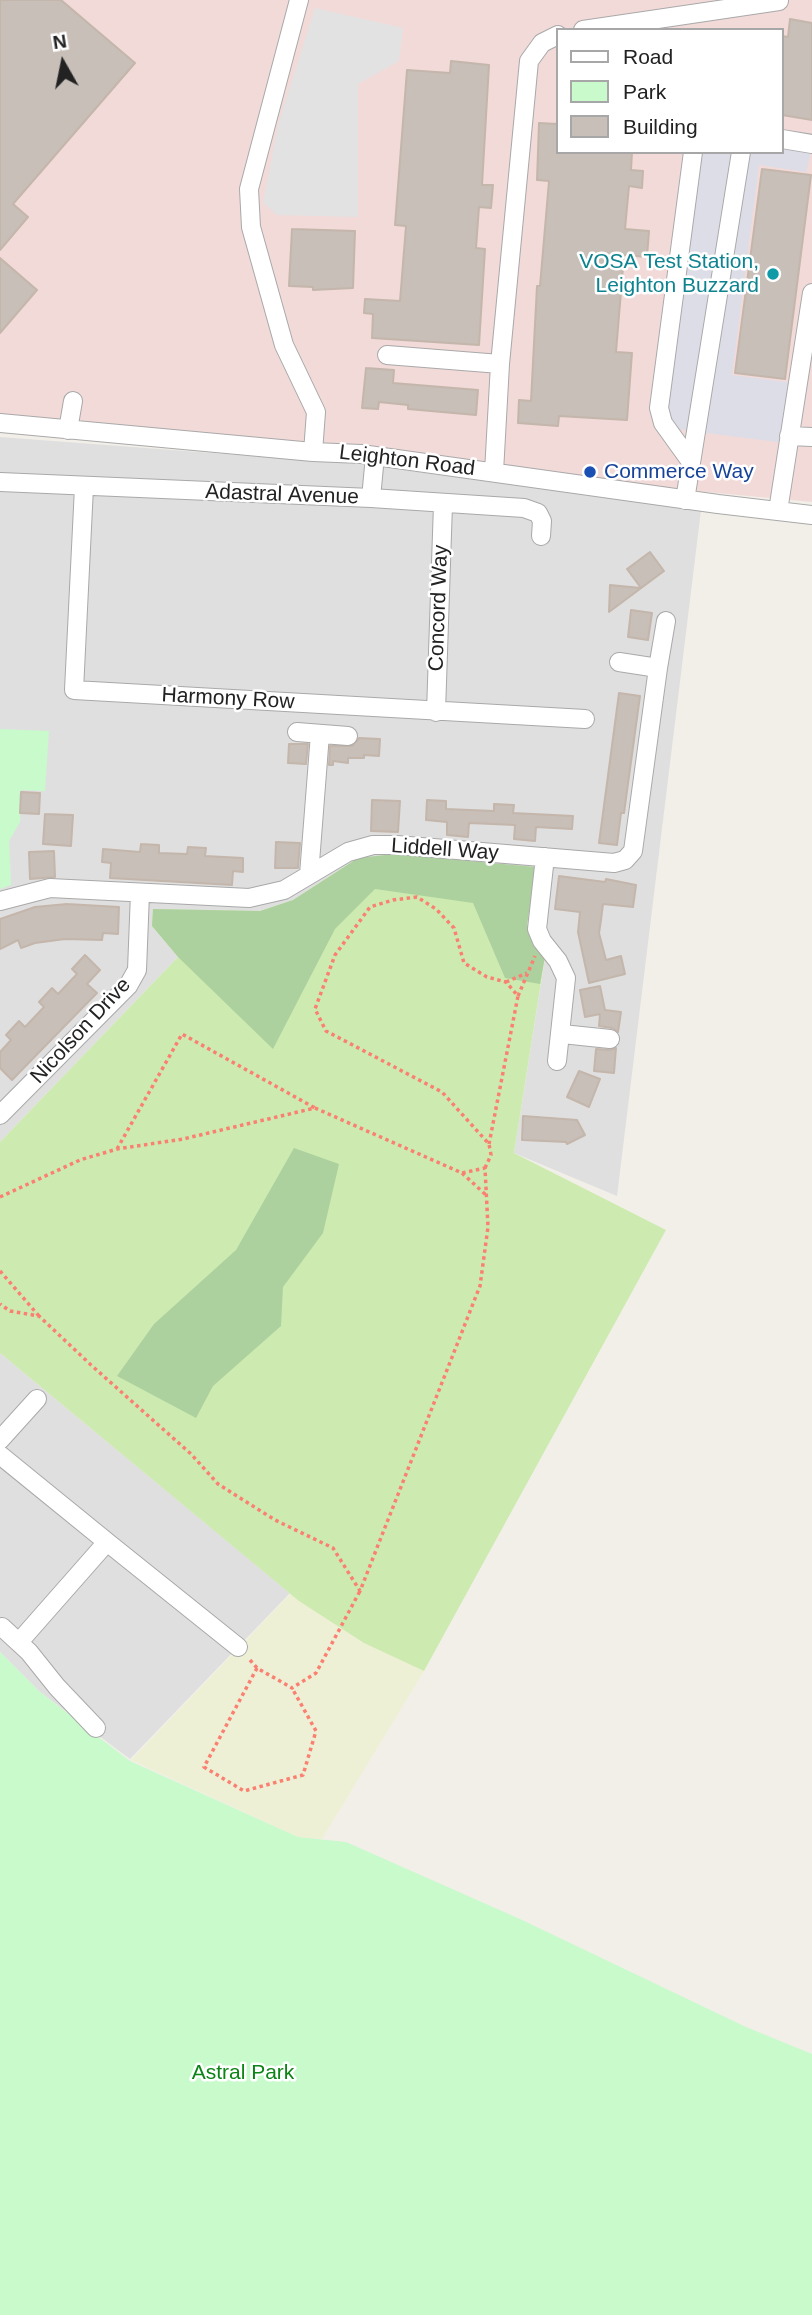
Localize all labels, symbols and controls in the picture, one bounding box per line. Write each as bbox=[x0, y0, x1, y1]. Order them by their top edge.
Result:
north arrow bbox=[28, 28, 98, 98]
legend bbox=[556, 28, 784, 154]
text: N bbox=[51, 30, 68, 53]
text: Road bbox=[623, 45, 673, 68]
text: Park bbox=[623, 80, 666, 103]
text: Building bbox=[623, 115, 698, 138]
place label: VOSA Test Station, Leighton Buzzard bbox=[579, 249, 759, 299]
marker: VOSA Test Station, Leighton Buzzard bbox=[765, 266, 781, 282]
street label: Leighton Road bbox=[338, 440, 476, 482]
place label: Commerce Way bbox=[604, 459, 754, 485]
marker: Commerce Way bbox=[582, 464, 598, 480]
street label: Adastral Avenue bbox=[205, 480, 359, 510]
street label: Concord Way bbox=[424, 544, 454, 672]
street label: Harmony Row bbox=[161, 683, 295, 715]
street label: Liddell Way bbox=[390, 834, 500, 866]
street label: Nicolson Drive bbox=[26, 973, 136, 1089]
park label: Astral Park bbox=[192, 2060, 294, 2086]

